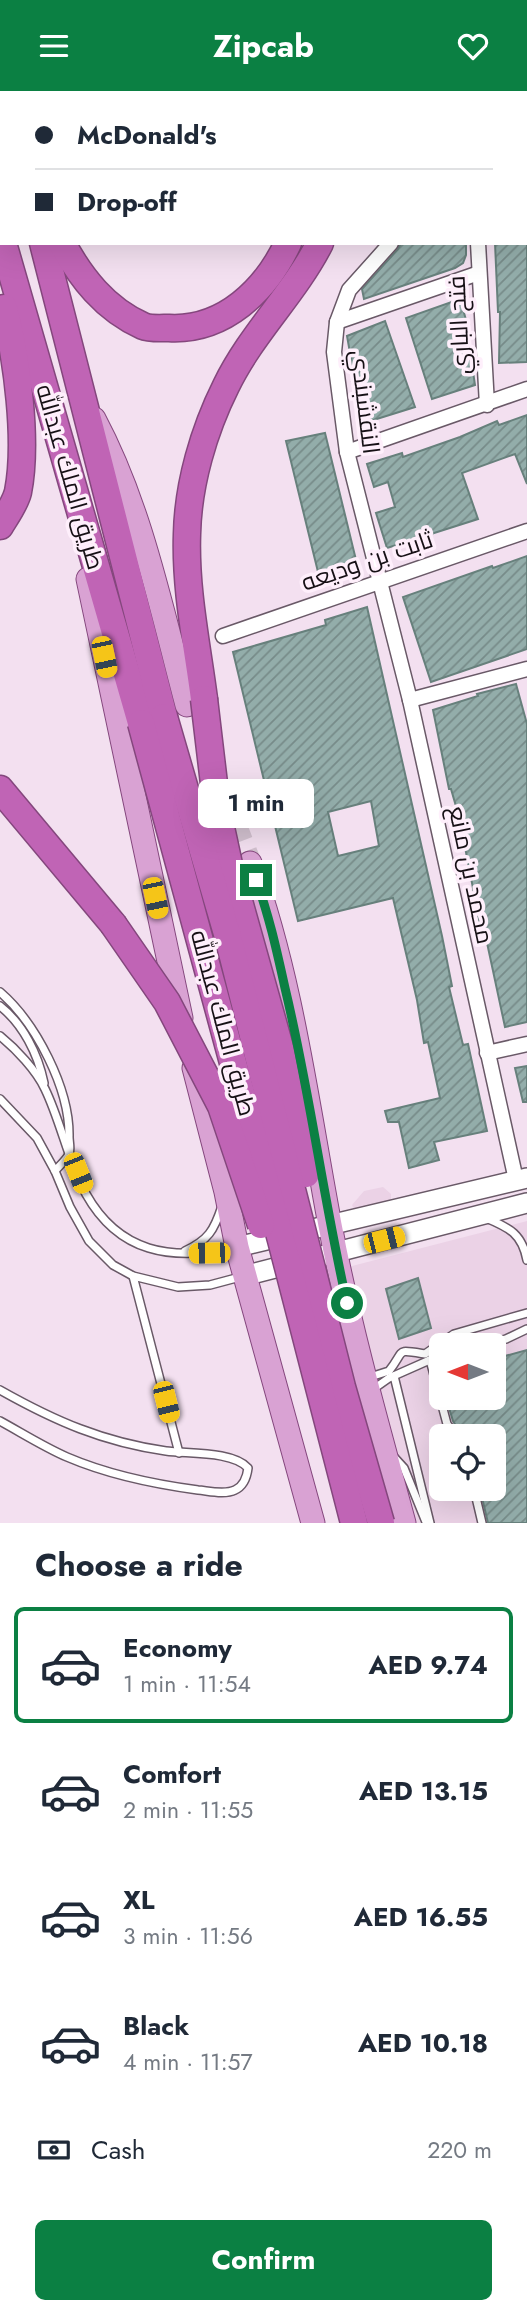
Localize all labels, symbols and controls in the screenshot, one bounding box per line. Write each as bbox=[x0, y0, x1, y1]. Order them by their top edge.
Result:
text: Zipcab bbox=[213, 23, 314, 69]
icon: menu bbox=[35, 27, 73, 65]
icon: heart bbox=[454, 27, 492, 65]
text: McDonald's bbox=[77, 116, 217, 154]
text: Drop-off bbox=[77, 183, 177, 221]
street label: فتح الباري bbox=[438, 275, 480, 375]
street label: النقشبندي bbox=[341, 348, 389, 456]
street label: طريق الملك عبدالله bbox=[27, 380, 114, 574]
street label: ثابت بن وديعه bbox=[296, 521, 438, 599]
car bbox=[90, 634, 119, 680]
callout: 1 min bbox=[198, 779, 314, 827]
text: 1 min bbox=[227, 786, 285, 820]
street label: محمد بن مانع bbox=[440, 803, 503, 947]
route end bbox=[240, 864, 272, 896]
car bbox=[141, 875, 170, 921]
street label: طريق الملك عبدالله bbox=[182, 926, 265, 1120]
car bbox=[61, 1150, 96, 1196]
car bbox=[362, 1225, 407, 1255]
car bbox=[188, 1242, 231, 1264]
route start bbox=[331, 1287, 363, 1319]
north arrow bbox=[429, 1333, 506, 1411]
map controls bbox=[429, 1333, 506, 1501]
car bbox=[151, 1379, 182, 1425]
button: locate bbox=[429, 1424, 506, 1501]
text: Choose a ride bbox=[35, 1542, 243, 1588]
text: Economy bbox=[123, 1629, 232, 1667]
icon: car bbox=[39, 1634, 102, 1697]
text: AED 9.74 bbox=[369, 1646, 488, 1684]
text: 1 min · 11:54 bbox=[123, 1667, 251, 1701]
text: Comfort bbox=[123, 1755, 221, 1793]
icon: car bbox=[39, 1760, 102, 1823]
text: AED 13.15 bbox=[359, 1772, 488, 1810]
text: 2 min · 11:55 bbox=[123, 1793, 253, 1827]
text: XL bbox=[123, 1881, 155, 1919]
icon: car bbox=[39, 1886, 102, 1949]
text: AED 16.55 bbox=[354, 1898, 488, 1936]
text: 3 min · 11:56 bbox=[123, 1919, 253, 1953]
text: Black bbox=[123, 2007, 189, 2045]
icon: car bbox=[39, 2012, 102, 2075]
text: AED 10.18 bbox=[358, 2024, 488, 2062]
text: 4 min · 11:57 bbox=[123, 2045, 253, 2079]
icon: cash bbox=[35, 2131, 73, 2169]
text: Cash bbox=[91, 2131, 145, 2169]
text: 220 m bbox=[427, 2133, 492, 2167]
button: Confirm bbox=[35, 2220, 492, 2300]

